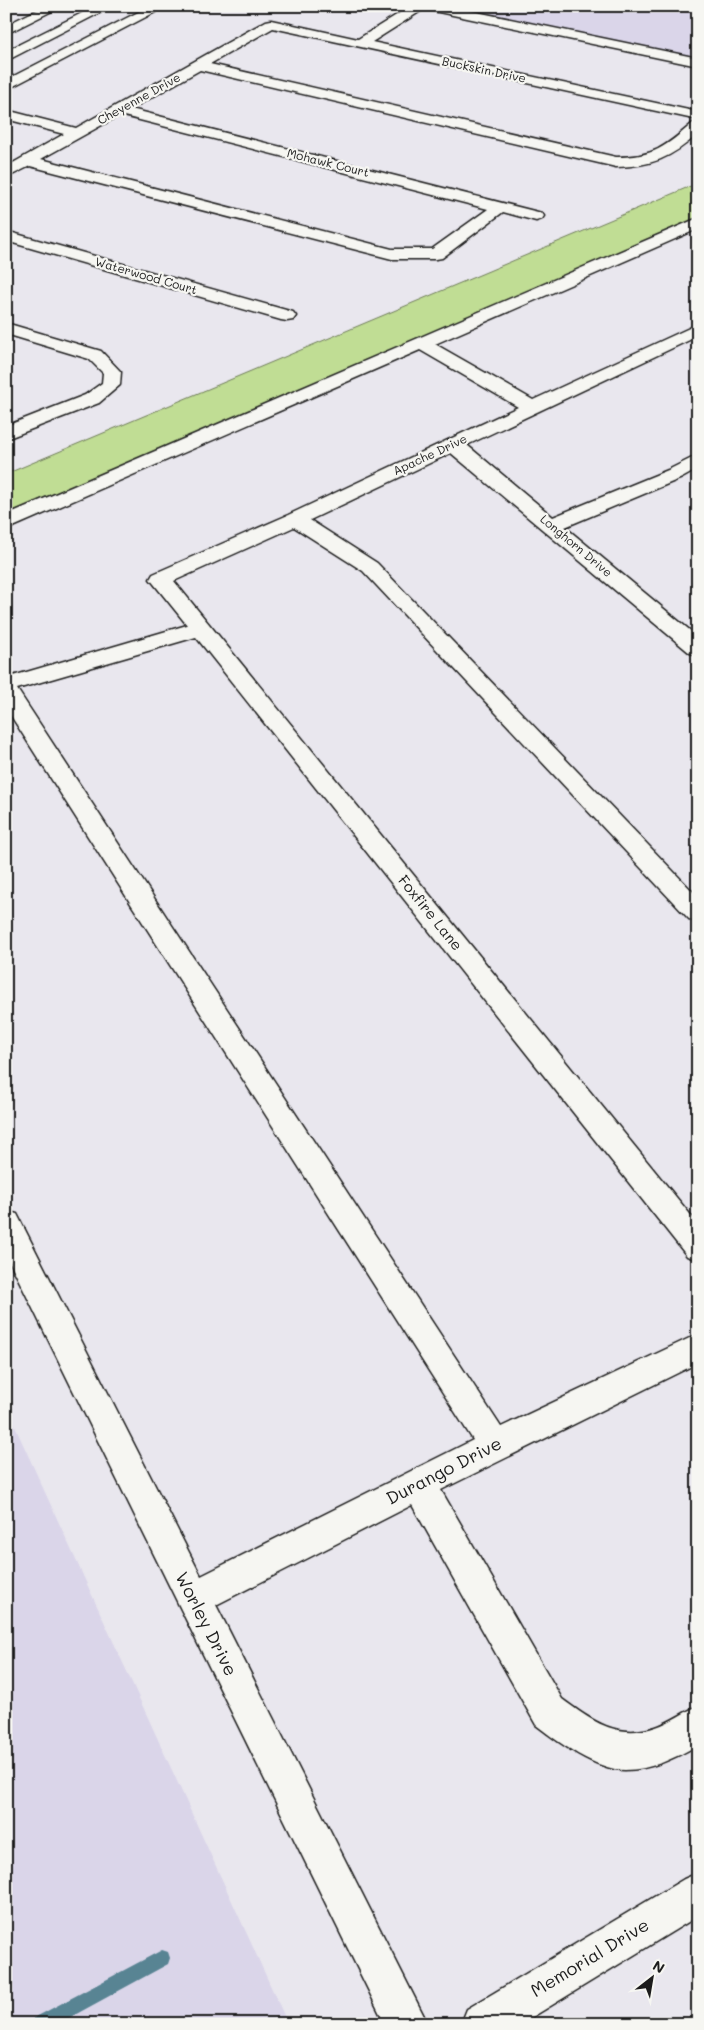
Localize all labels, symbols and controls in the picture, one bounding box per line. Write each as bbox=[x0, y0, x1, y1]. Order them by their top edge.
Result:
street label: Buckskin Drive bbox=[441, 52, 528, 86]
street label: Cheyenne Drive bbox=[94, 69, 183, 128]
street label: Mohawk Court bbox=[286, 144, 371, 180]
street label: Waterwood Court bbox=[93, 253, 199, 297]
street label: Apache Drive bbox=[390, 430, 469, 478]
street label: Longhorn Drive bbox=[537, 510, 616, 580]
street label: Foxfire Lane bbox=[394, 870, 467, 954]
street label: Durango Drive bbox=[382, 1431, 506, 1510]
street label: Worley Drive bbox=[170, 1567, 243, 1680]
street label: Memorial Drive bbox=[526, 1912, 653, 2002]
north arrow bbox=[626, 1952, 676, 2002]
text: N bbox=[649, 1956, 668, 1977]

